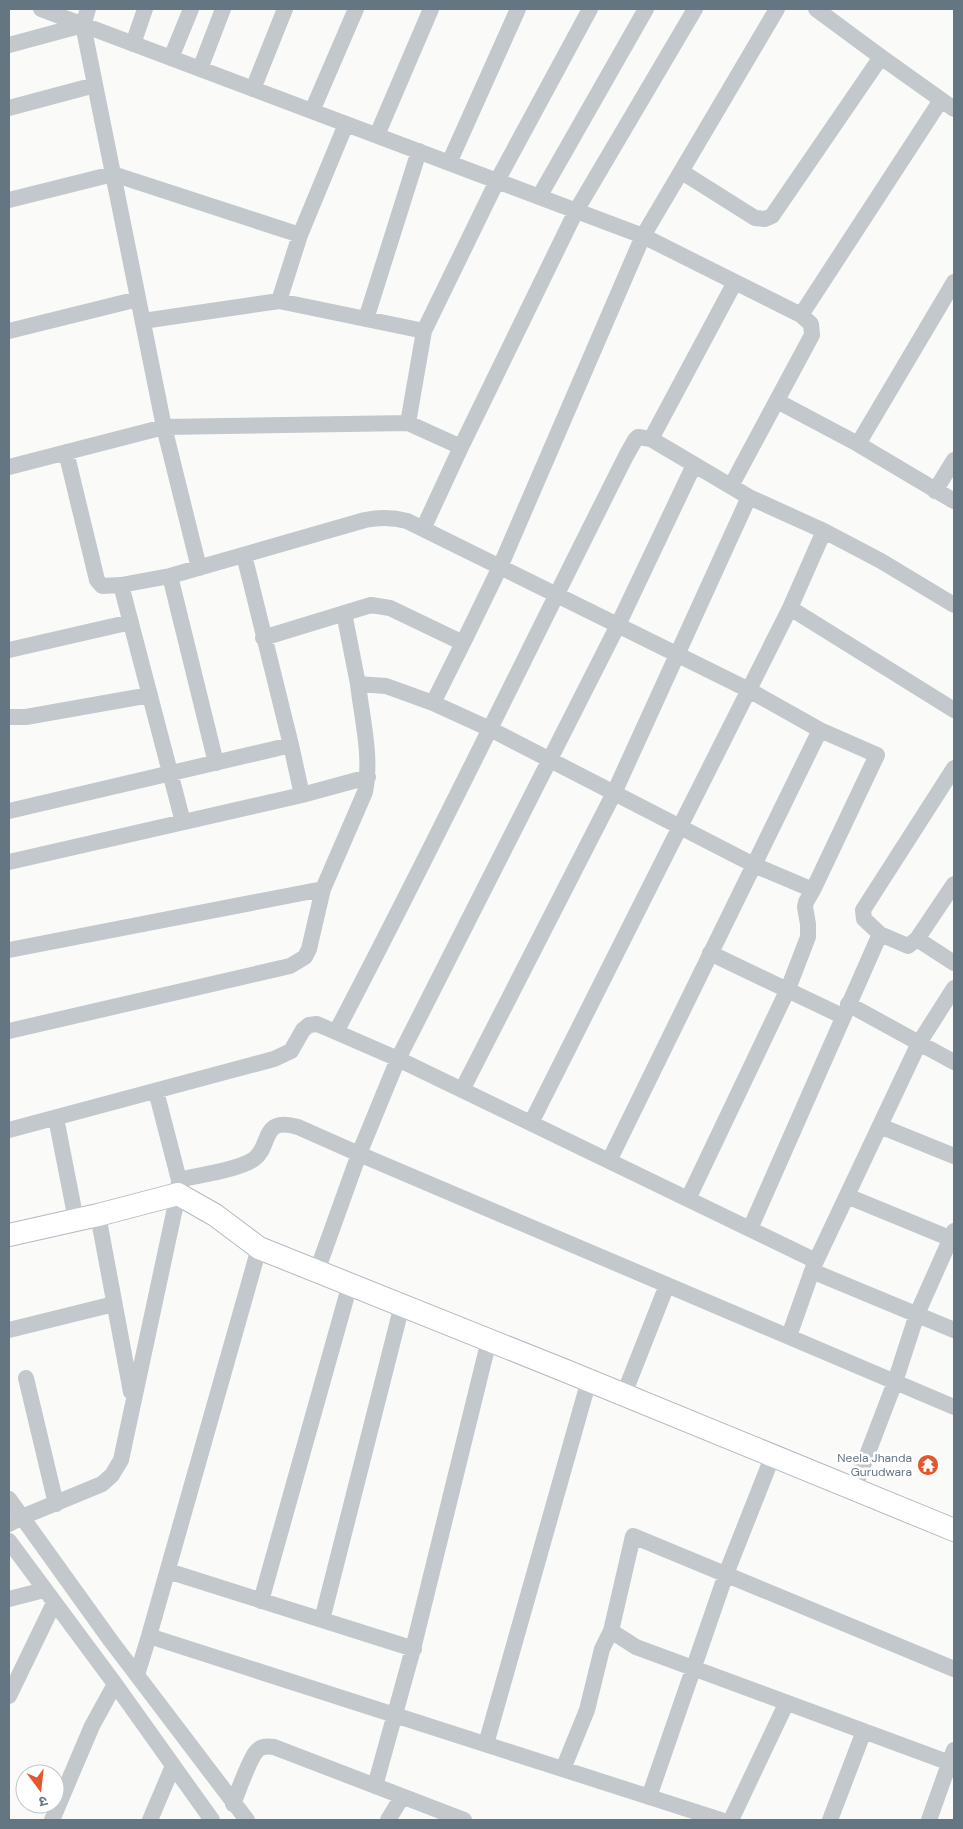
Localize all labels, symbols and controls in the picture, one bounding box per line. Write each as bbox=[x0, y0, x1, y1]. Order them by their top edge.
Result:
place label: Neela Jhanda Gurudwara bbox=[837, 1450, 912, 1480]
temple icon: Neela Jhanda Gurudwara bbox=[916, 1453, 940, 1477]
north arrow bbox=[15, 1764, 65, 1814]
text: उ bbox=[36, 1792, 50, 1812]

